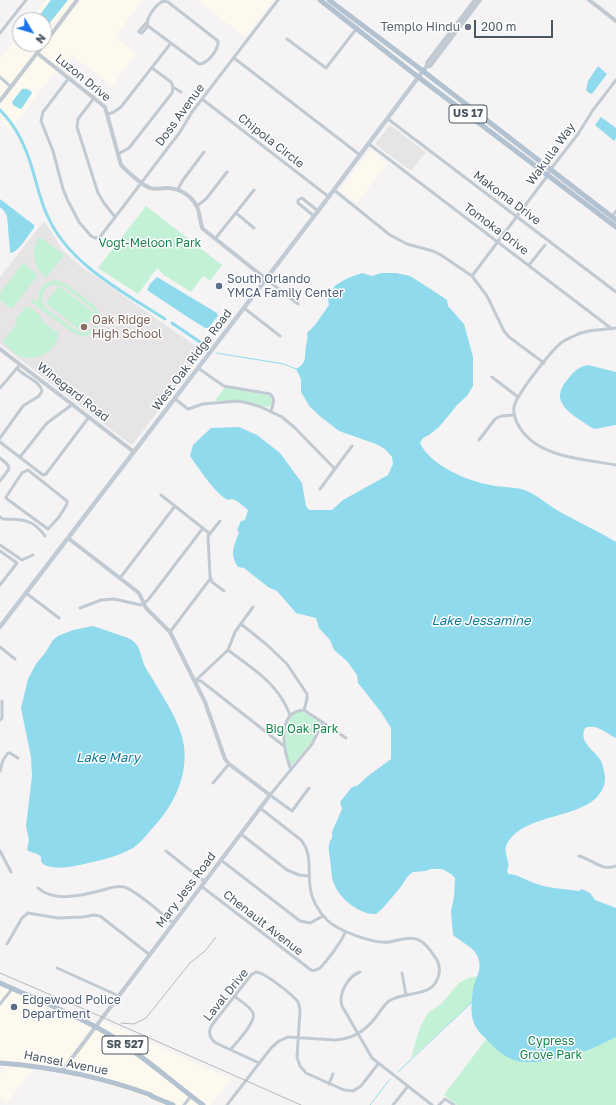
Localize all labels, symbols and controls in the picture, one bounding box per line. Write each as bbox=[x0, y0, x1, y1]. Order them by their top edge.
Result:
north arrow bbox=[12, 12, 52, 52]
scale bar bbox=[476, 12, 555, 38]
text: 200 m bbox=[481, 19, 516, 34]
place label: Templo Hindu bbox=[380, 20, 460, 34]
marker: Templo Hindu bbox=[463, 22, 473, 32]
text: N bbox=[33, 32, 49, 46]
street label: Luzon Drive bbox=[52, 51, 114, 105]
street label: Doss Avenue bbox=[153, 81, 207, 149]
road number: US 17 bbox=[449, 105, 487, 123]
street label: Chipola Circle bbox=[235, 111, 307, 171]
street label: Wakulla Way bbox=[524, 120, 578, 188]
street label: Makoma Drive bbox=[470, 168, 544, 228]
street label: Tomoka Drive bbox=[461, 200, 531, 258]
park label: Vogt-Meloon Park bbox=[99, 236, 201, 250]
place label: South Orlando YMCA Family Center bbox=[227, 272, 344, 300]
marker: South Orlando YMCA Family Center bbox=[214, 281, 224, 291]
street label: West Oak Ridge Road bbox=[149, 307, 235, 413]
place label: Oak Ridge High School bbox=[92, 313, 162, 341]
marker: Oak Ridge High School bbox=[79, 322, 89, 332]
street label: Winegard Road bbox=[34, 359, 112, 425]
water label: Lake Jessamine bbox=[431, 613, 531, 629]
park label: Big Oak Park bbox=[265, 722, 339, 736]
water label: Lake Mary bbox=[76, 750, 140, 766]
street label: Mary Jess Road bbox=[153, 849, 219, 931]
street label: Chenault Avenue bbox=[220, 887, 306, 959]
street label: Laval Drive bbox=[201, 966, 251, 1024]
place label: Edgewood Police Department bbox=[22, 993, 121, 1021]
marker: Edgewood Police Department bbox=[9, 1002, 19, 1012]
park label: Cypress Grove Park bbox=[520, 1034, 582, 1062]
road number: SR 527 bbox=[102, 1036, 148, 1054]
street label: Hansel Avenue bbox=[23, 1048, 109, 1078]

